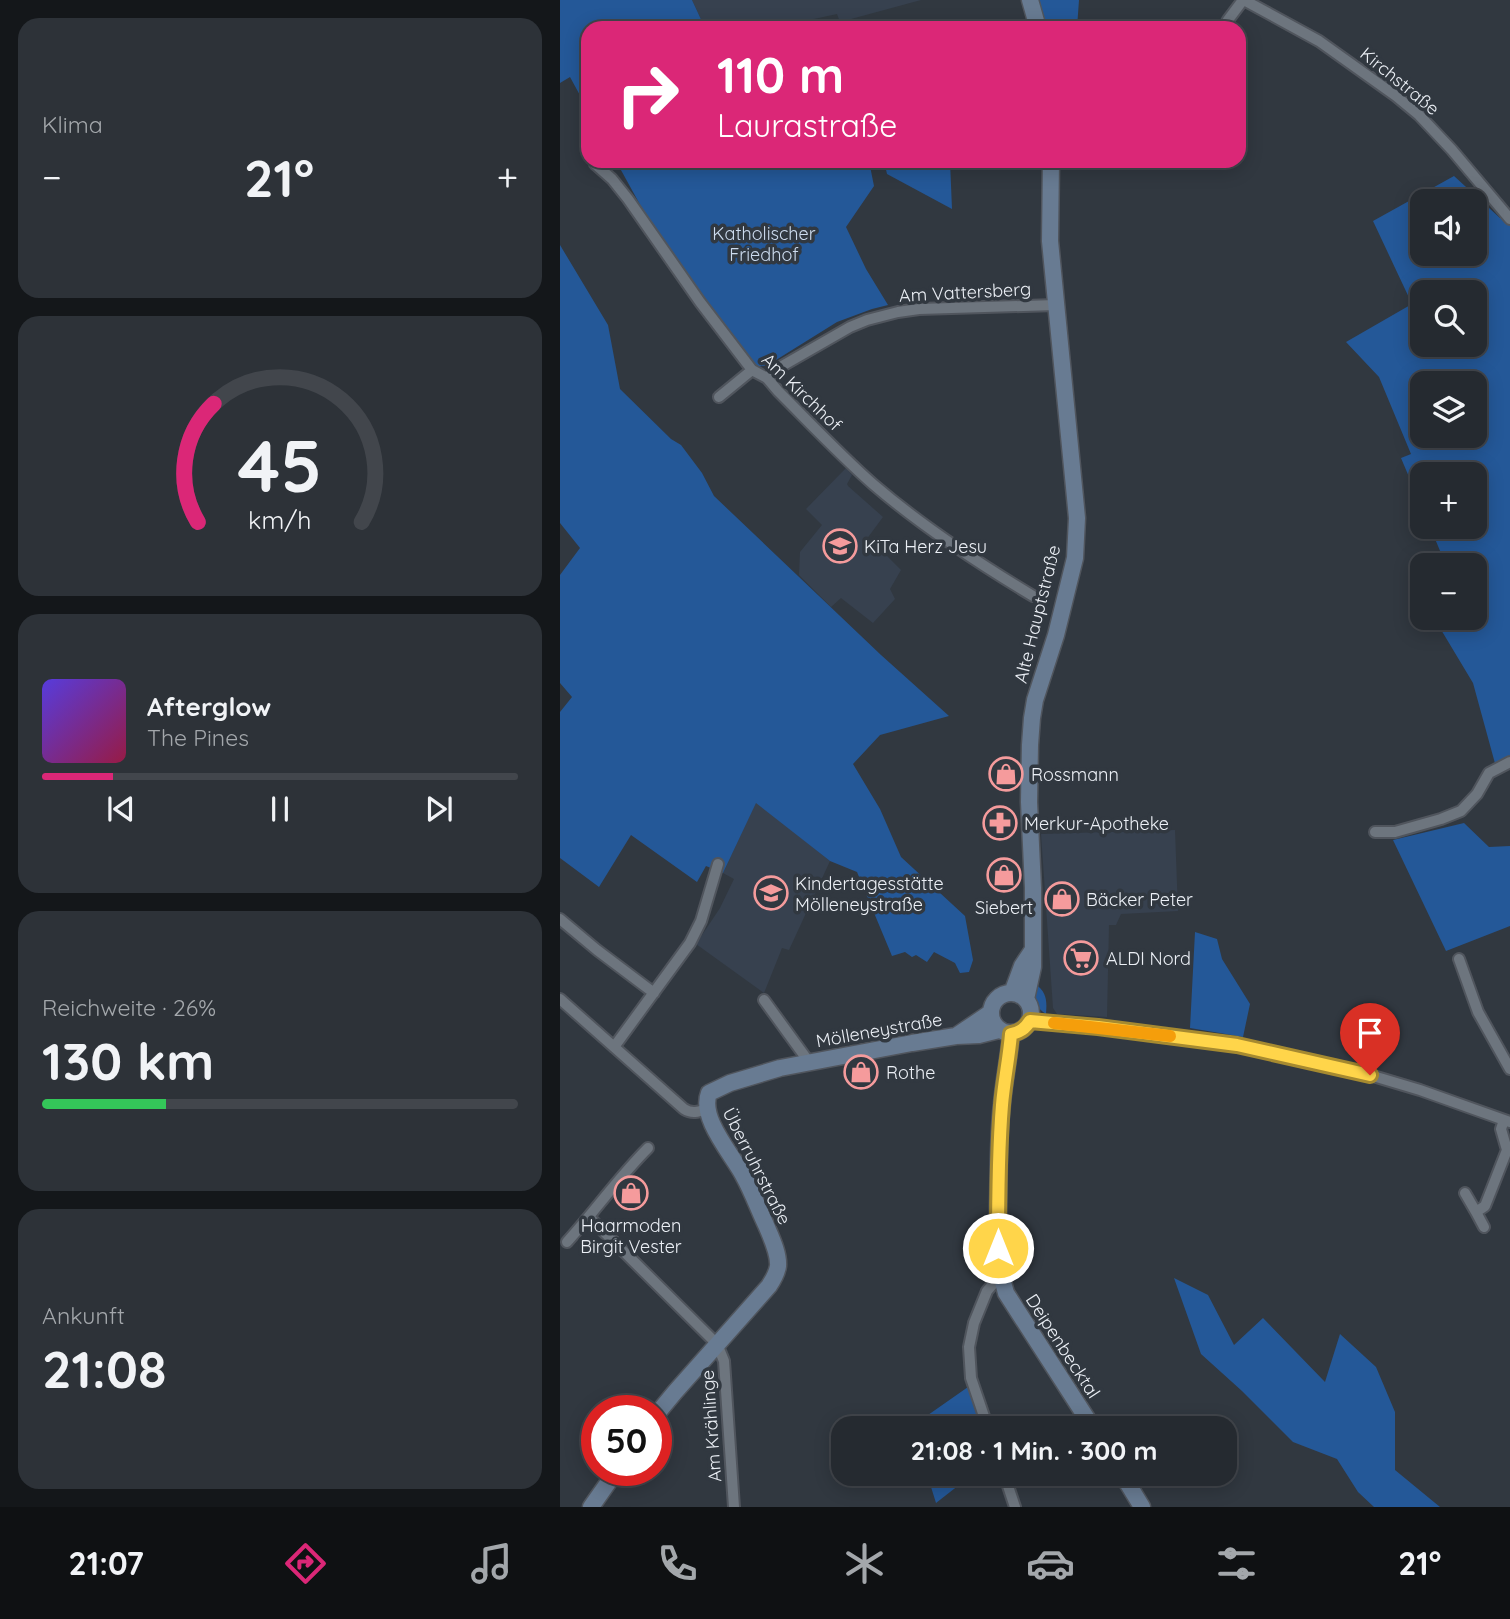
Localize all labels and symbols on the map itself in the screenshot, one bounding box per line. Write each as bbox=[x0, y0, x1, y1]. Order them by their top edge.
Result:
street label: Kirchstraße bbox=[1356, 42, 1444, 120]
park label: Katholischer Friedhof bbox=[712, 222, 816, 266]
street label: Am Vattersberg bbox=[898, 277, 1032, 307]
street label: Am Kirchhof bbox=[757, 348, 847, 436]
school or university icon: KiTa Herz Jesu bbox=[821, 527, 859, 565]
place label: KiTa Herz Jesu bbox=[864, 535, 987, 558]
street label: Alte Hauptstraße bbox=[1009, 543, 1065, 685]
shop icon: Rossmann bbox=[987, 755, 1025, 793]
place label: Rossmann bbox=[1031, 763, 1119, 786]
pharmacy icon: Merkur-Apotheke bbox=[981, 804, 1019, 842]
place label: Merkur-Apotheke bbox=[1024, 812, 1169, 835]
shop icon: Siebert bbox=[985, 856, 1023, 894]
place label: Kindertagesstätte Mölleneystraße bbox=[795, 872, 944, 916]
school or university icon: Kindertagesstätte Mölleneystraße bbox=[752, 874, 790, 912]
shop icon: Bäcker Peter bbox=[1043, 880, 1081, 918]
place label: Bäcker Peter bbox=[1086, 888, 1193, 911]
place label: Siebert bbox=[975, 896, 1033, 919]
supermarket icon: ALDI Nord bbox=[1062, 939, 1100, 977]
place label: ALDI Nord bbox=[1106, 947, 1191, 970]
pin bbox=[1340, 1003, 1400, 1075]
street label: Mölleneystraße bbox=[814, 1008, 944, 1052]
shop icon: Rothe bbox=[842, 1053, 880, 1091]
place label: Rothe bbox=[886, 1061, 935, 1084]
street label: Überruhrstraße bbox=[718, 1104, 796, 1228]
shop icon: Haarmoden Birgit Vester bbox=[612, 1174, 650, 1212]
position arrow bbox=[961, 1211, 1035, 1285]
place label: Haarmoden Birgit Vester bbox=[580, 1214, 682, 1258]
street label: Deipenbecktal bbox=[1021, 1290, 1105, 1402]
street label: Am Krählinge bbox=[696, 1369, 726, 1483]
speed limit sign: 50 bbox=[581, 1395, 672, 1486]

